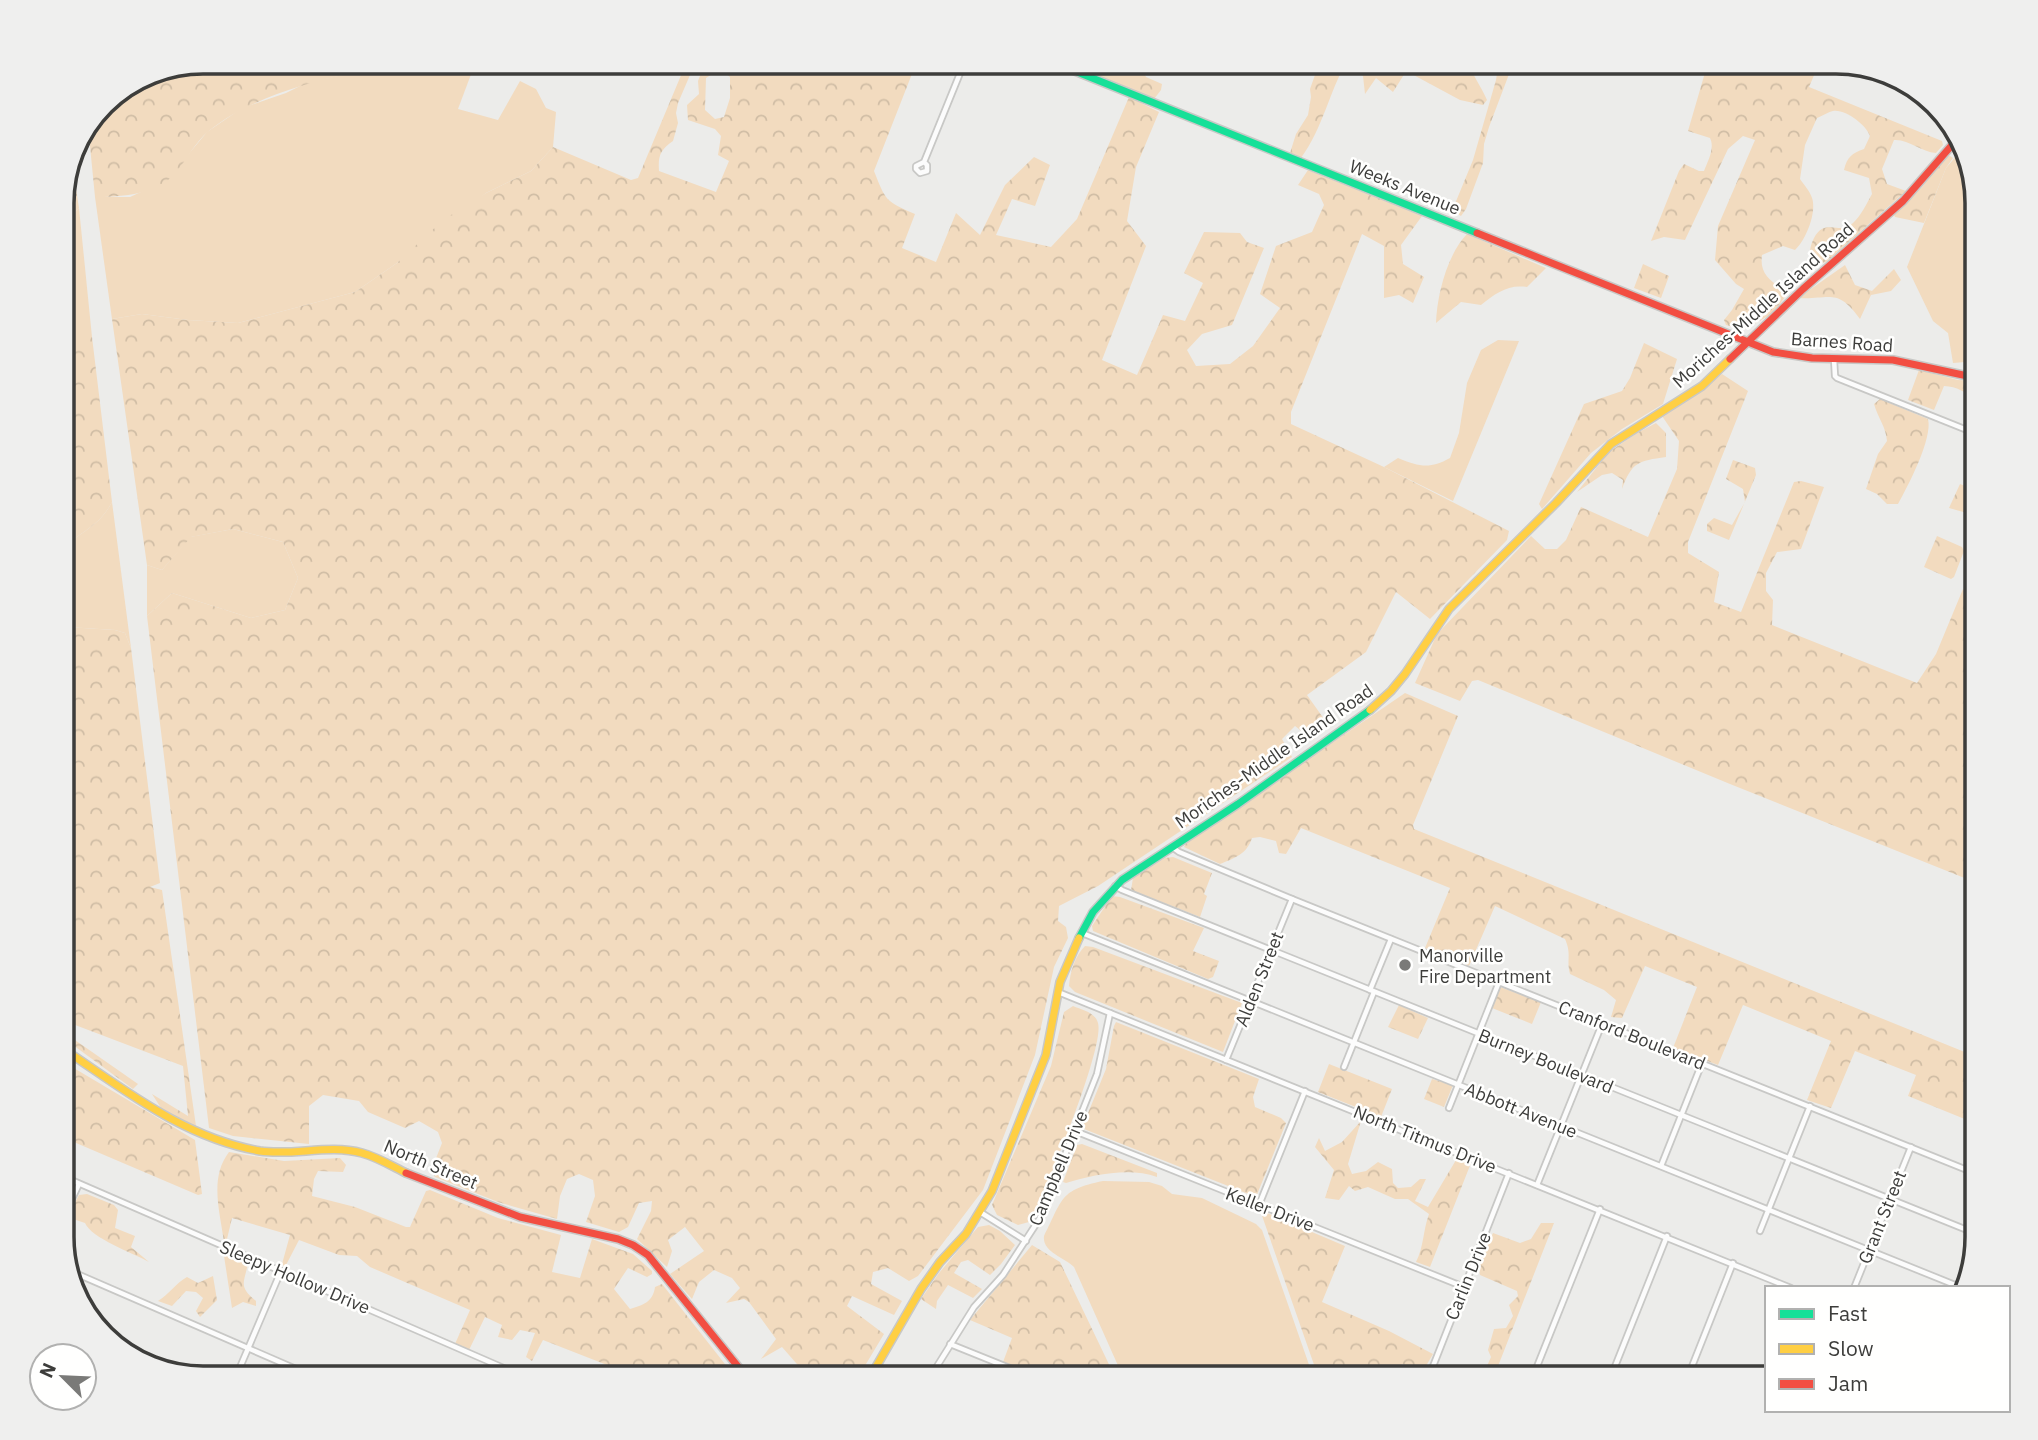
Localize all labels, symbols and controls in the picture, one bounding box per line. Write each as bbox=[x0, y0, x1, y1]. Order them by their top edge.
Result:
street label: Weeks Avenue bbox=[1346, 154, 1464, 220]
street label: Moriches-Middle Island Road bbox=[1667, 217, 1859, 393]
street label: Barnes Road bbox=[1790, 327, 1894, 357]
street label: Moriches-Middle Island Road bbox=[1171, 679, 1377, 833]
street label: Alden Street bbox=[1229, 928, 1289, 1030]
place label: Manorville Fire Department bbox=[1419, 944, 1551, 988]
marker: Manorville Fire Department bbox=[1397, 957, 1413, 973]
street label: Cranford Boulevard bbox=[1555, 995, 1709, 1075]
street label: Burney Boulevard bbox=[1475, 1023, 1617, 1099]
street label: Abbott Avenue bbox=[1461, 1077, 1581, 1143]
street label: North Titmus Drive bbox=[1350, 1100, 1500, 1178]
street label: Campbell Drive bbox=[1023, 1107, 1093, 1229]
street label: North Street bbox=[381, 1134, 481, 1194]
street label: Grant Street bbox=[1853, 1167, 1911, 1267]
street label: Keller Drive bbox=[1222, 1182, 1318, 1236]
street label: Carlin Drive bbox=[1440, 1228, 1496, 1323]
street label: Sleepy Hollow Drive bbox=[216, 1235, 374, 1319]
legend bbox=[1765, 1286, 2010, 1412]
text: Fast bbox=[1828, 1299, 1868, 1327]
text: Slow bbox=[1828, 1334, 1874, 1362]
north arrow bbox=[28, 1342, 98, 1412]
text: N bbox=[34, 1359, 61, 1381]
text: Jam bbox=[1828, 1369, 1868, 1397]

